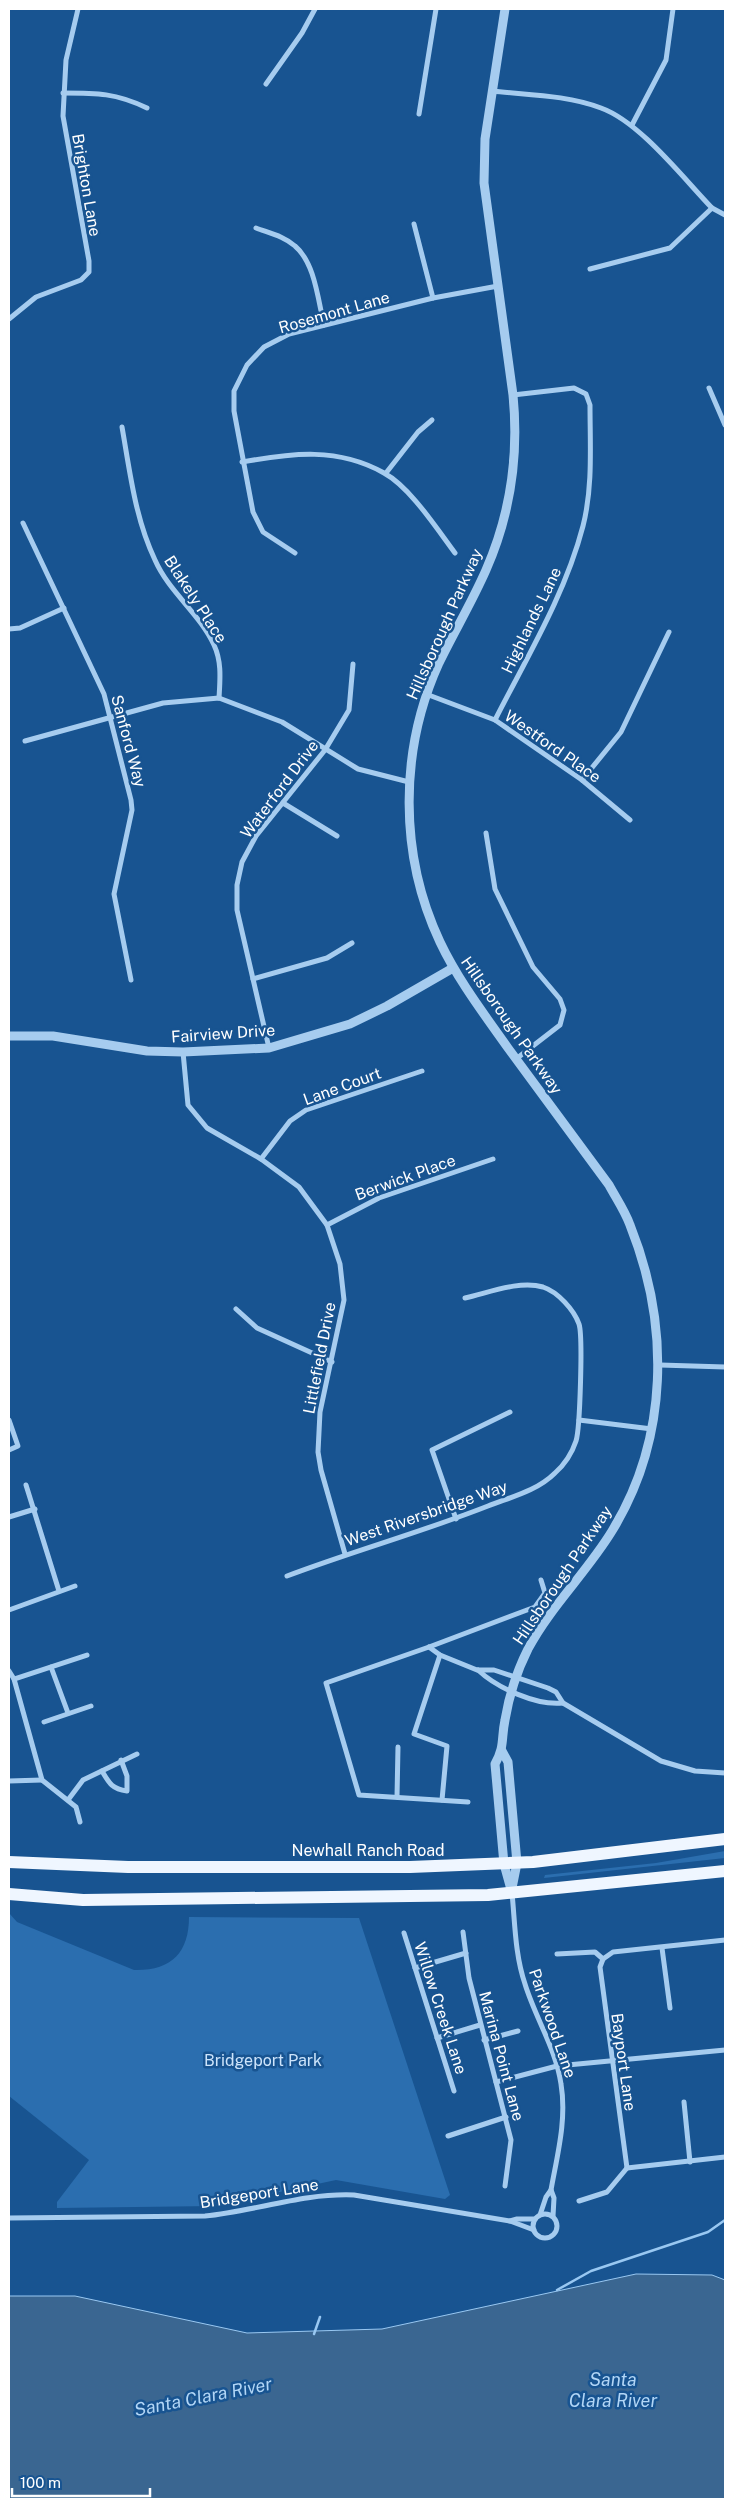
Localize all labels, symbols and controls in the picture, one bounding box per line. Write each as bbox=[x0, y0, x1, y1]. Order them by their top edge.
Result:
street label: Brighton Lane bbox=[68, 132, 105, 238]
street label: Rosemont Lane bbox=[276, 288, 392, 337]
street label: Hillsborough Parkway bbox=[403, 545, 487, 703]
street label: Blakely Place bbox=[160, 552, 231, 647]
street label: Highlands Lane bbox=[498, 564, 565, 676]
street label: Sanford Way bbox=[107, 693, 150, 790]
street label: Westford Place bbox=[501, 706, 605, 787]
street label: Waterford Drive bbox=[236, 737, 322, 842]
street label: Hillsborough Parkway bbox=[457, 953, 567, 1098]
street label: Fairview Drive bbox=[170, 1020, 276, 1047]
street label: Lane Court bbox=[301, 1064, 384, 1109]
street label: Berwick Place bbox=[352, 1150, 458, 1204]
street label: Littlefield Drive bbox=[299, 1301, 340, 1416]
street label: West Riversbridge Way bbox=[342, 1477, 510, 1550]
street label: Hillsborough Parkway bbox=[509, 1502, 616, 1648]
street label: Newhall Ranch Road bbox=[291, 1841, 445, 1860]
street label: Willow Creek Lane bbox=[410, 1940, 471, 2077]
street label: Parkwood Lane bbox=[525, 1966, 580, 2080]
street label: Marina Point Lane bbox=[475, 1989, 528, 2123]
street label: Bayport Lane bbox=[607, 2012, 640, 2112]
park label: Bridgeport Park bbox=[204, 2051, 322, 2070]
street label: Bridgeport Lane bbox=[198, 2175, 320, 2212]
water label: Santa Clara River bbox=[569, 2369, 657, 2411]
water label: Santa Clara River bbox=[132, 2373, 274, 2420]
scale bar bbox=[12, 2466, 150, 2498]
text: 100 m bbox=[20, 2474, 61, 2491]

